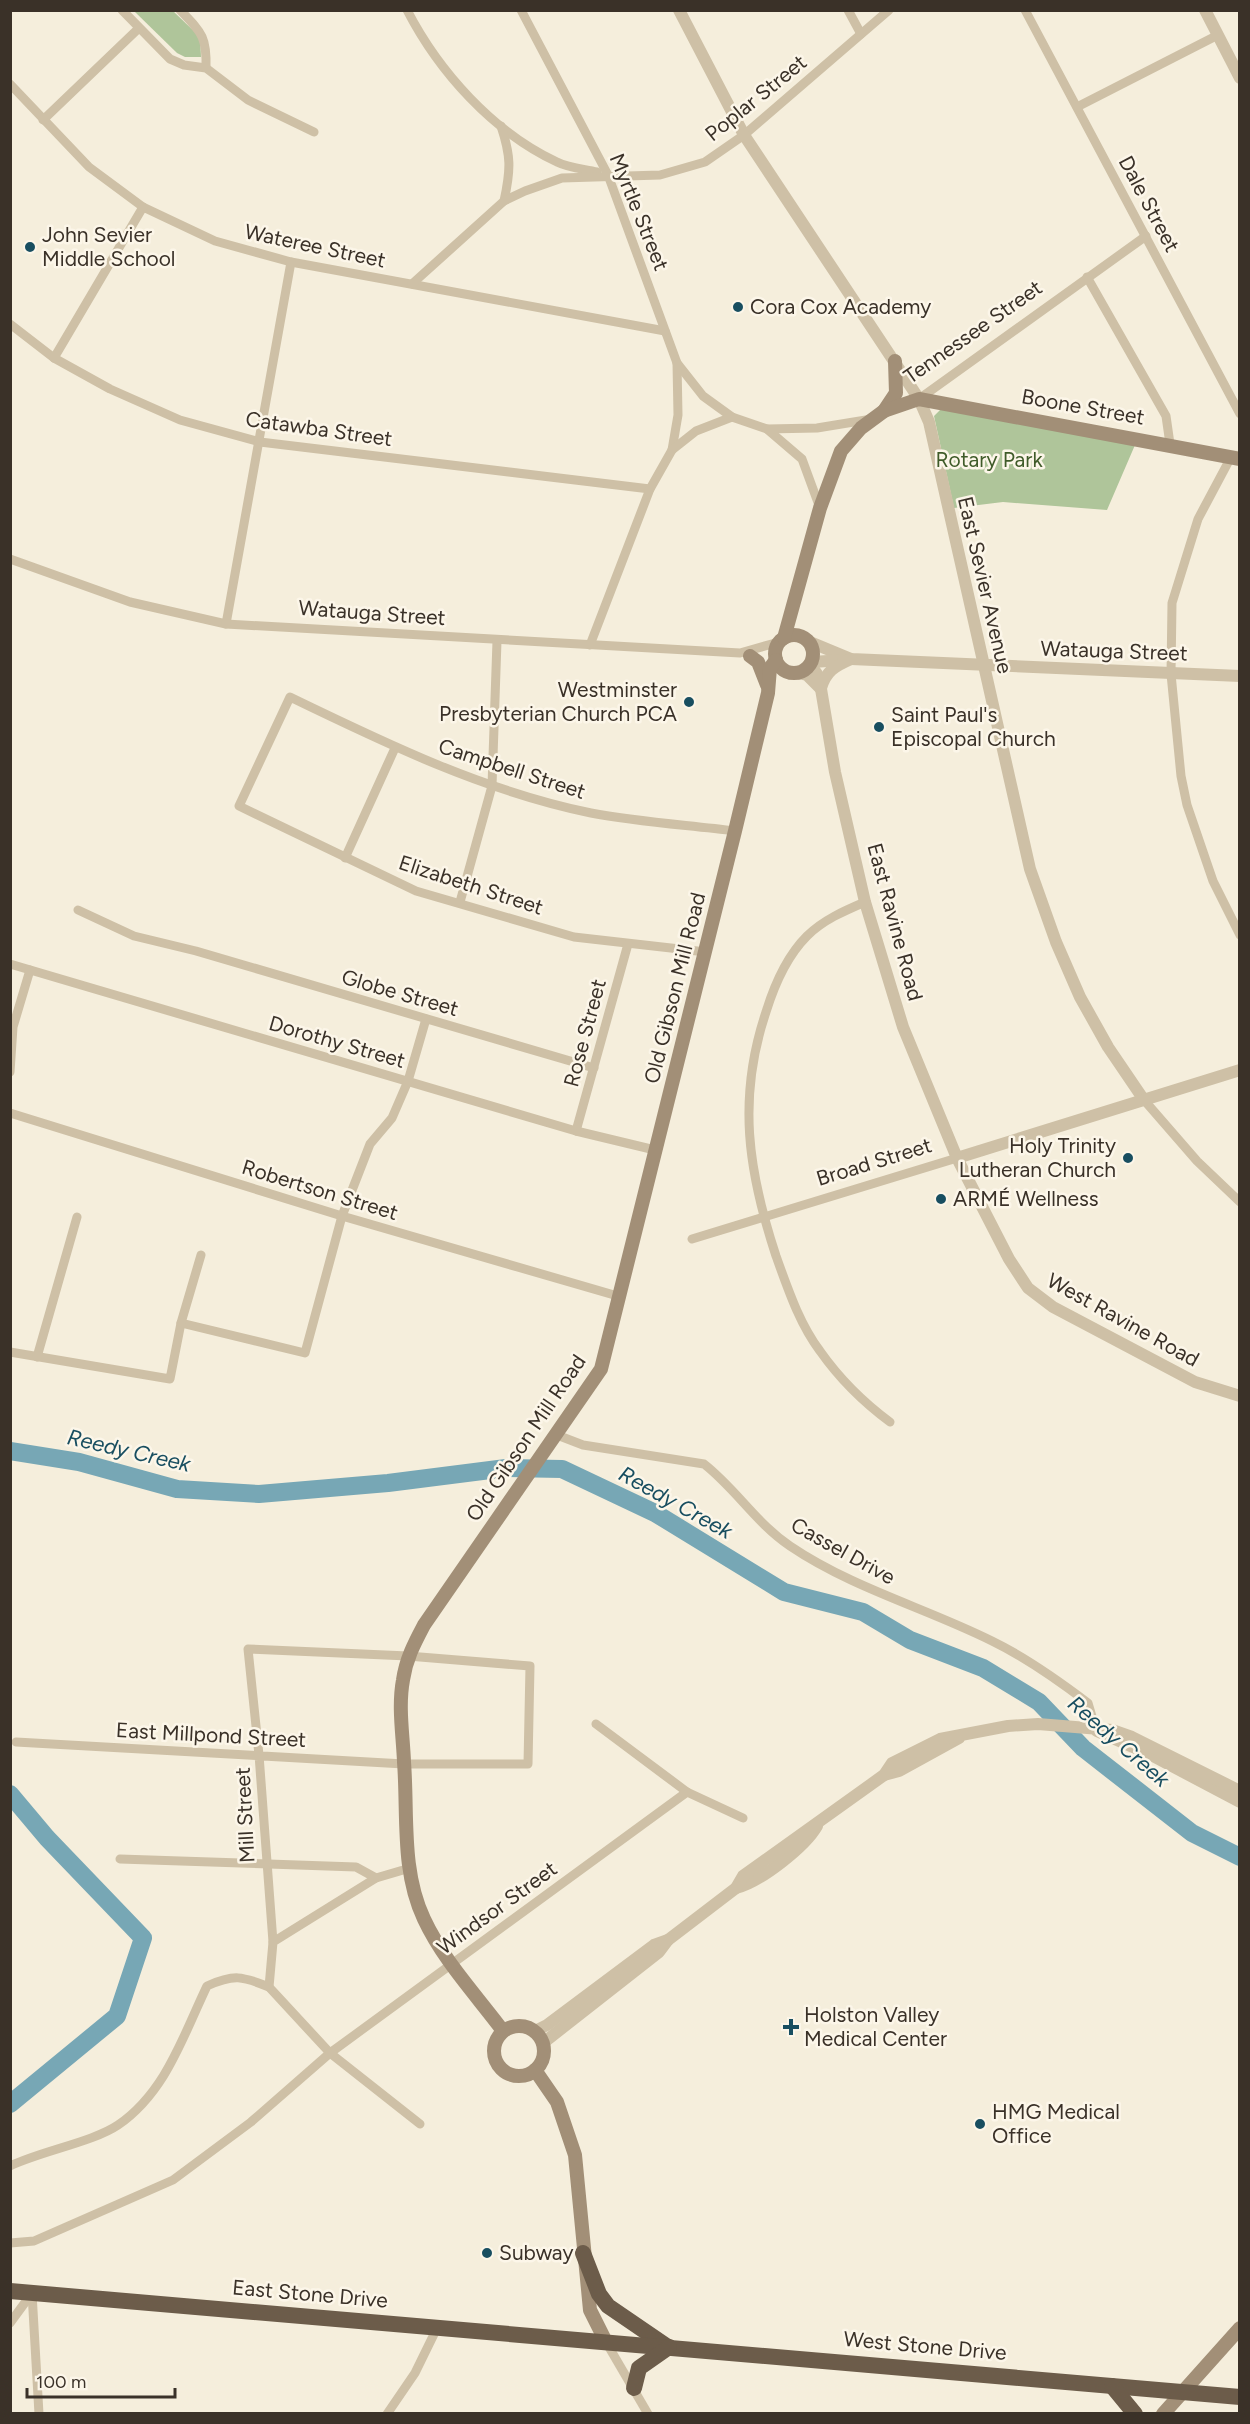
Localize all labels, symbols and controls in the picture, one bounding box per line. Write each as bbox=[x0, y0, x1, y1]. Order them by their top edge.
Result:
street label: Poplar Street bbox=[700, 49, 811, 146]
street label: Myrtle Street bbox=[605, 150, 674, 274]
street label: Dale Street bbox=[1114, 151, 1185, 256]
street label: Wateree Street bbox=[242, 218, 388, 273]
place label: John Sevier Middle School bbox=[42, 222, 175, 271]
marker: John Sevier Middle School bbox=[23, 240, 37, 254]
street label: Tennessee Street bbox=[899, 275, 1047, 389]
place label: Cora Cox Academy bbox=[750, 294, 931, 319]
marker: Cora Cox Academy bbox=[731, 300, 745, 314]
street label: Boone Street bbox=[1020, 383, 1147, 430]
street label: Catawba Street bbox=[244, 406, 394, 451]
park label: Rotary Park bbox=[935, 447, 1043, 472]
street label: East Sevier Avenue bbox=[953, 494, 1018, 676]
street label: Watauga Street bbox=[298, 595, 446, 630]
street label: Watauga Street bbox=[1040, 635, 1188, 666]
place label: Westminster Presbyterian Church PCA bbox=[439, 677, 677, 726]
marker: Westminster Presbyterian Church PCA bbox=[682, 695, 696, 709]
place label: Saint Paul's Episcopal Church bbox=[891, 702, 1056, 751]
marker: Saint Paul's Episcopal Church bbox=[872, 720, 886, 734]
street label: Campbell Street bbox=[435, 733, 589, 804]
street label: East Ravine Road bbox=[862, 840, 929, 1003]
street label: Elizabeth Street bbox=[396, 849, 547, 920]
street label: Old Gibson Mill Road bbox=[639, 890, 710, 1086]
street label: Globe Street bbox=[339, 964, 462, 1021]
street label: Rose Street bbox=[558, 976, 611, 1090]
street label: Dorothy Street bbox=[266, 1010, 408, 1073]
street label: Broad Street bbox=[813, 1132, 935, 1191]
place label: Holy Trinity Lutheran Church bbox=[959, 1133, 1116, 1182]
marker: Holy Trinity Lutheran Church bbox=[1121, 1151, 1135, 1165]
street label: Robertson Street bbox=[239, 1154, 401, 1225]
place label: ARMÉ Wellness bbox=[953, 1186, 1099, 1211]
marker: ARMÉ Wellness bbox=[934, 1192, 948, 1206]
street label: West Ravine Road bbox=[1043, 1267, 1204, 1372]
street label: Old Gibson Mill Road bbox=[460, 1350, 591, 1526]
water label: Reedy Creek bbox=[65, 1423, 195, 1478]
water label: Reedy Creek bbox=[614, 1460, 738, 1545]
street label: Cassel Drive bbox=[787, 1512, 900, 1589]
water label: Reedy Creek bbox=[1062, 1690, 1176, 1794]
street label: East Millpond Street bbox=[115, 1717, 307, 1752]
street label: Mill Street bbox=[230, 1766, 259, 1864]
street label: Windsor Street bbox=[432, 1856, 562, 1959]
place label: Holston Valley Medical Center bbox=[804, 2002, 947, 2051]
marker: Holston Valley Medical Center bbox=[782, 2018, 800, 2036]
place label: HMG Medical Office bbox=[992, 2099, 1120, 2148]
marker: HMG Medical Office bbox=[973, 2117, 987, 2131]
place label: Subway bbox=[499, 2240, 573, 2265]
marker: Subway bbox=[480, 2246, 494, 2260]
street label: East Stone Drive bbox=[231, 2274, 389, 2313]
street label: West Stone Drive bbox=[842, 2326, 1008, 2365]
scale bar bbox=[27, 2361, 176, 2399]
text: 100 m bbox=[36, 2371, 86, 2393]

